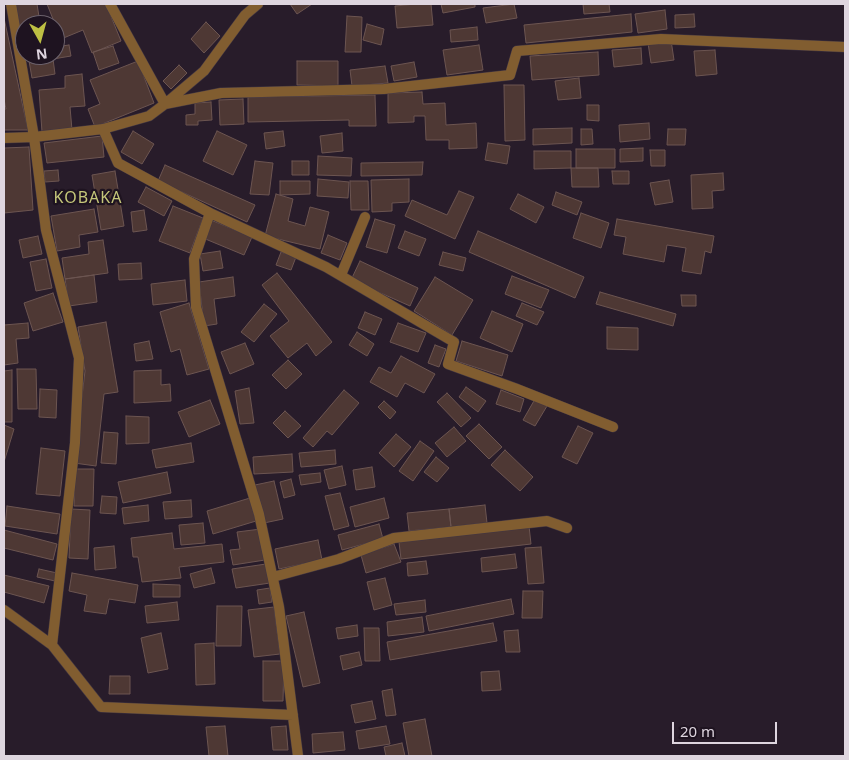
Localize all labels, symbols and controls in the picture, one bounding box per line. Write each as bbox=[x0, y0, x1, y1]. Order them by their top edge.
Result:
north arrow bbox=[15, 15, 65, 65]
text: N bbox=[35, 44, 49, 65]
district label: KOBAKA bbox=[53, 188, 123, 208]
scale bar bbox=[674, 712, 779, 744]
text: 20 m bbox=[680, 721, 715, 741]

